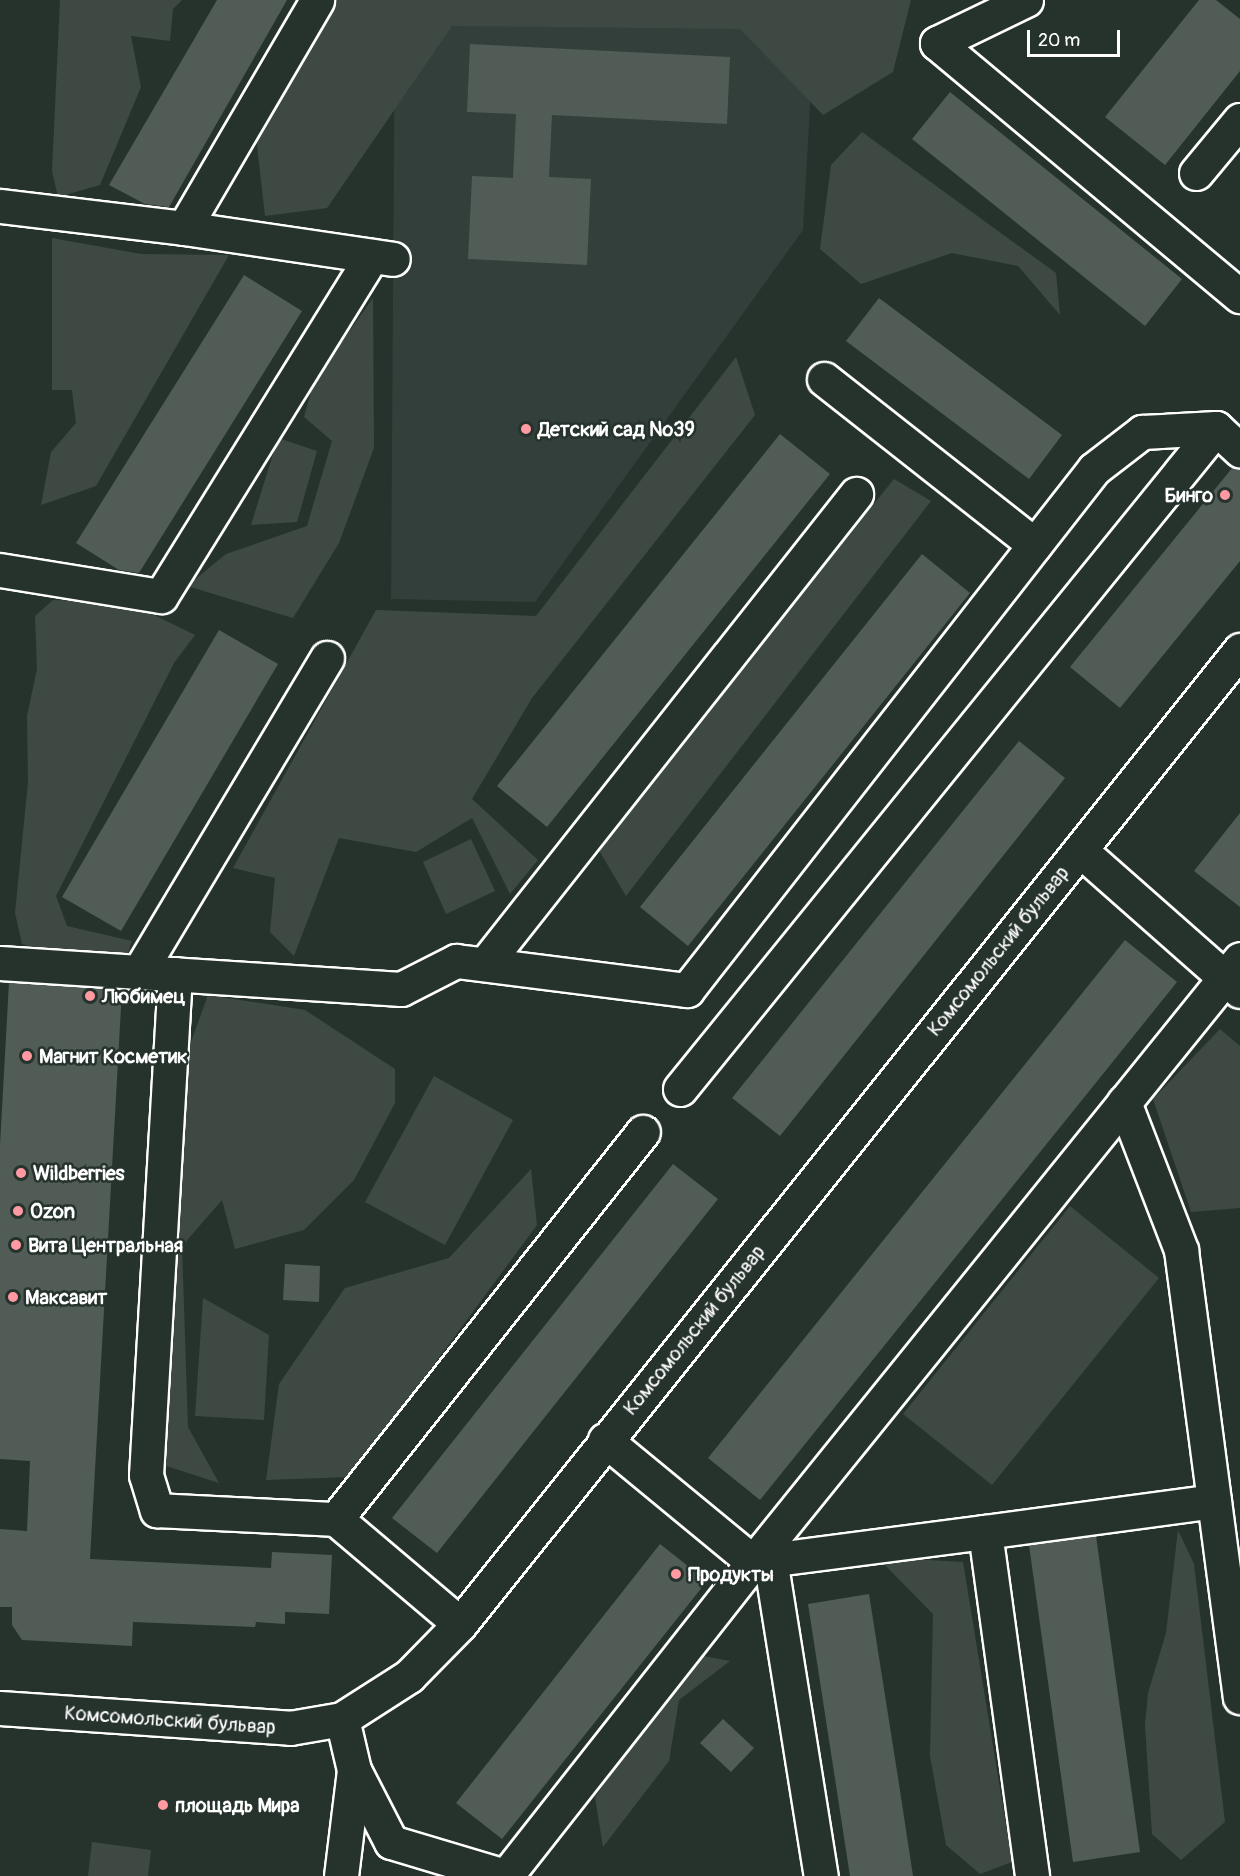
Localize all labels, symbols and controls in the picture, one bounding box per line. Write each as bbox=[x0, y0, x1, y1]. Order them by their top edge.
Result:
scale bar bbox=[1030, 18, 1123, 56]
text: 20 m bbox=[1038, 29, 1080, 52]
place label: Детский сад №39 bbox=[538, 417, 695, 441]
marker: Детский сад №39 bbox=[519, 422, 533, 436]
place label: Бинго bbox=[1165, 483, 1213, 507]
marker: Бинго bbox=[1218, 488, 1232, 502]
street label: Комсомольский бульвар bbox=[922, 861, 1074, 1041]
place label: Любимец bbox=[102, 984, 186, 1008]
marker: Любимец bbox=[83, 989, 97, 1003]
place label: Магнит Косметик bbox=[39, 1044, 187, 1068]
marker: Магнит Косметик bbox=[20, 1049, 34, 1063]
place label: Wildberries bbox=[33, 1161, 125, 1185]
marker: Wildberries bbox=[14, 1166, 28, 1180]
place label: Ozon bbox=[30, 1199, 75, 1223]
marker: Ozon bbox=[11, 1204, 25, 1218]
place label: Вита Центральная bbox=[28, 1233, 183, 1257]
marker: Вита Центральная bbox=[9, 1238, 23, 1252]
street label: Комсомольский бульвар bbox=[618, 1240, 770, 1420]
place label: Максавит bbox=[25, 1285, 107, 1309]
marker: Максавит bbox=[6, 1290, 20, 1304]
place label: Продукты bbox=[688, 1562, 774, 1586]
marker: Продукты bbox=[669, 1567, 683, 1581]
street label: Комсомольский бульвар bbox=[64, 1701, 276, 1739]
place label: площадь Мира bbox=[175, 1793, 299, 1817]
marker: площадь Мира bbox=[156, 1798, 170, 1812]

